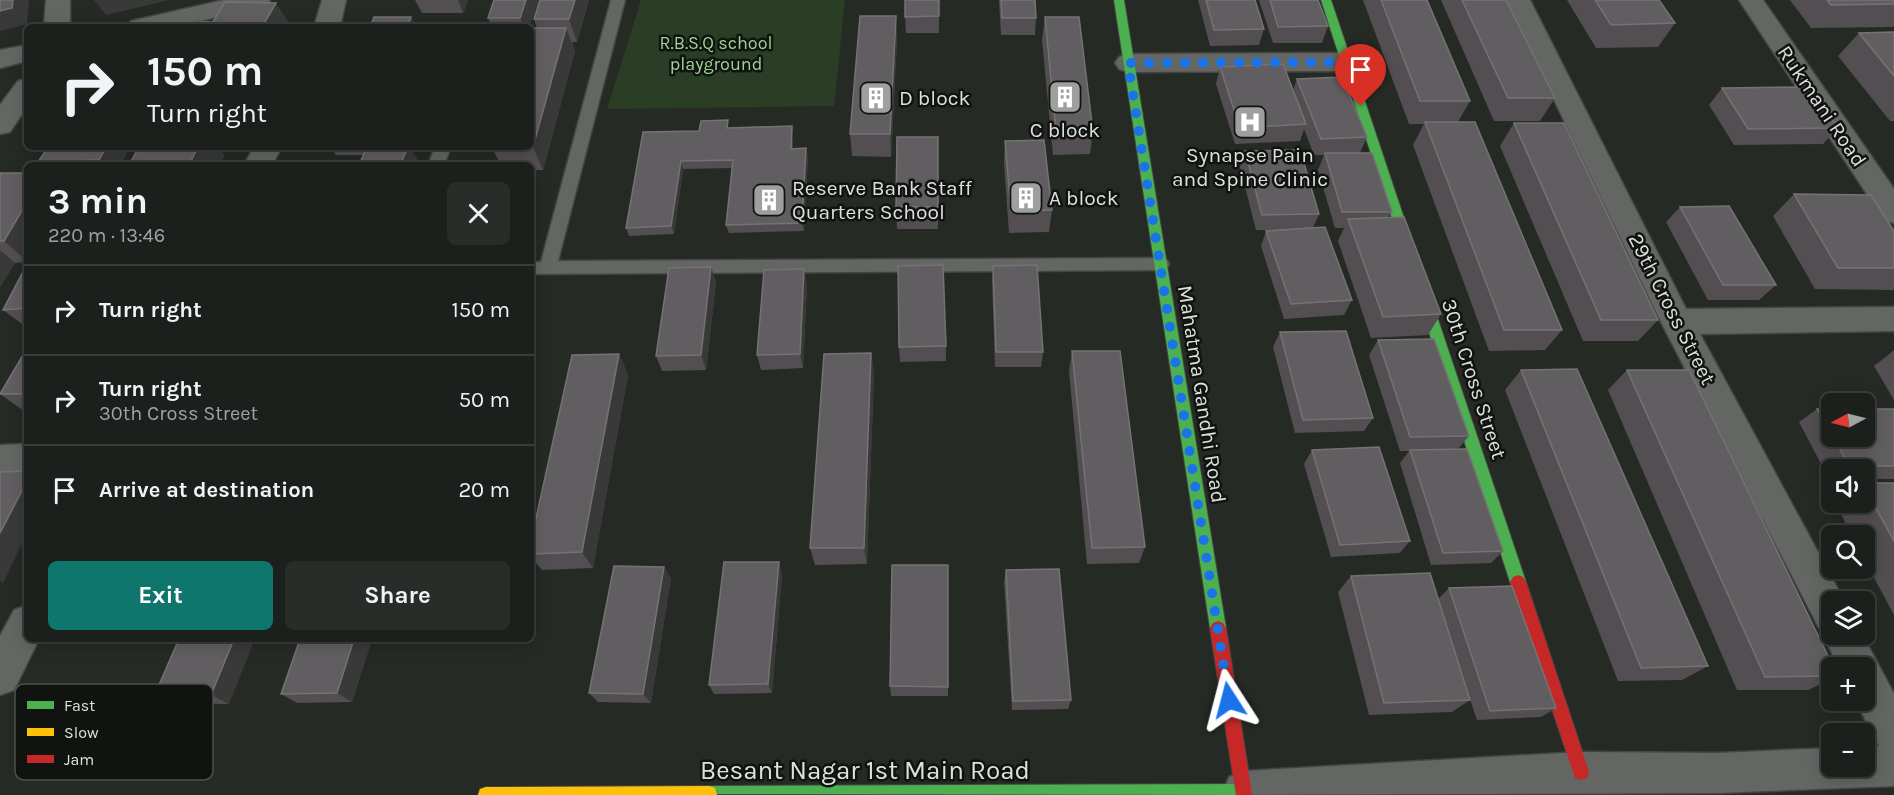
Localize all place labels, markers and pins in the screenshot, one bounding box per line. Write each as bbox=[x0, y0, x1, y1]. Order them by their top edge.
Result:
pin bbox=[1335, 44, 1386, 106]
building icon: C block bbox=[1047, 79, 1083, 115]
building icon: D block bbox=[858, 80, 894, 116]
place label: D block bbox=[899, 86, 970, 110]
hospital icon: Synapse Pain and Spine Clinic bbox=[1232, 104, 1268, 140]
place label: C block bbox=[1030, 118, 1100, 142]
place label: Synapse Pain and Spine Clinic bbox=[1172, 143, 1328, 191]
place label: Reserve Bank Staff Quarters School bbox=[792, 176, 973, 224]
building icon: A block bbox=[1008, 180, 1044, 216]
building icon: Reserve Bank Staff Quarters School bbox=[751, 182, 787, 218]
place label: A block bbox=[1049, 186, 1119, 210]

